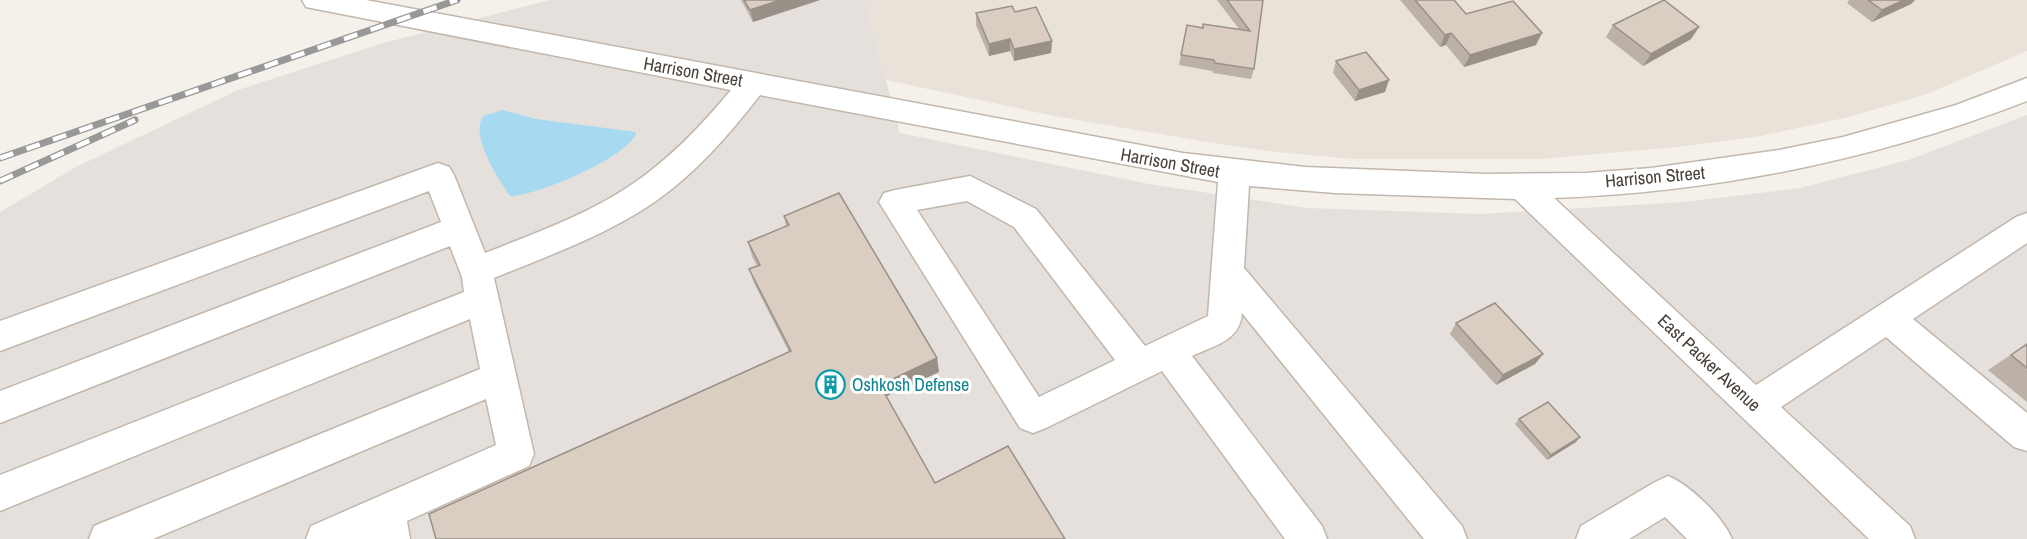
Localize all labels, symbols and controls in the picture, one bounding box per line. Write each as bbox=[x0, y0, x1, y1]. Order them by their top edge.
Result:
street label: Harrison Street bbox=[642, 51, 745, 93]
street label: Harrison Street bbox=[1119, 142, 1222, 184]
street label: Harrison Street bbox=[1604, 160, 1706, 193]
street label: East Packer Avenue bbox=[1652, 308, 1766, 417]
building icon: Oshkosh Defense bbox=[815, 369, 847, 401]
place label: Oshkosh Defense bbox=[852, 372, 969, 397]

